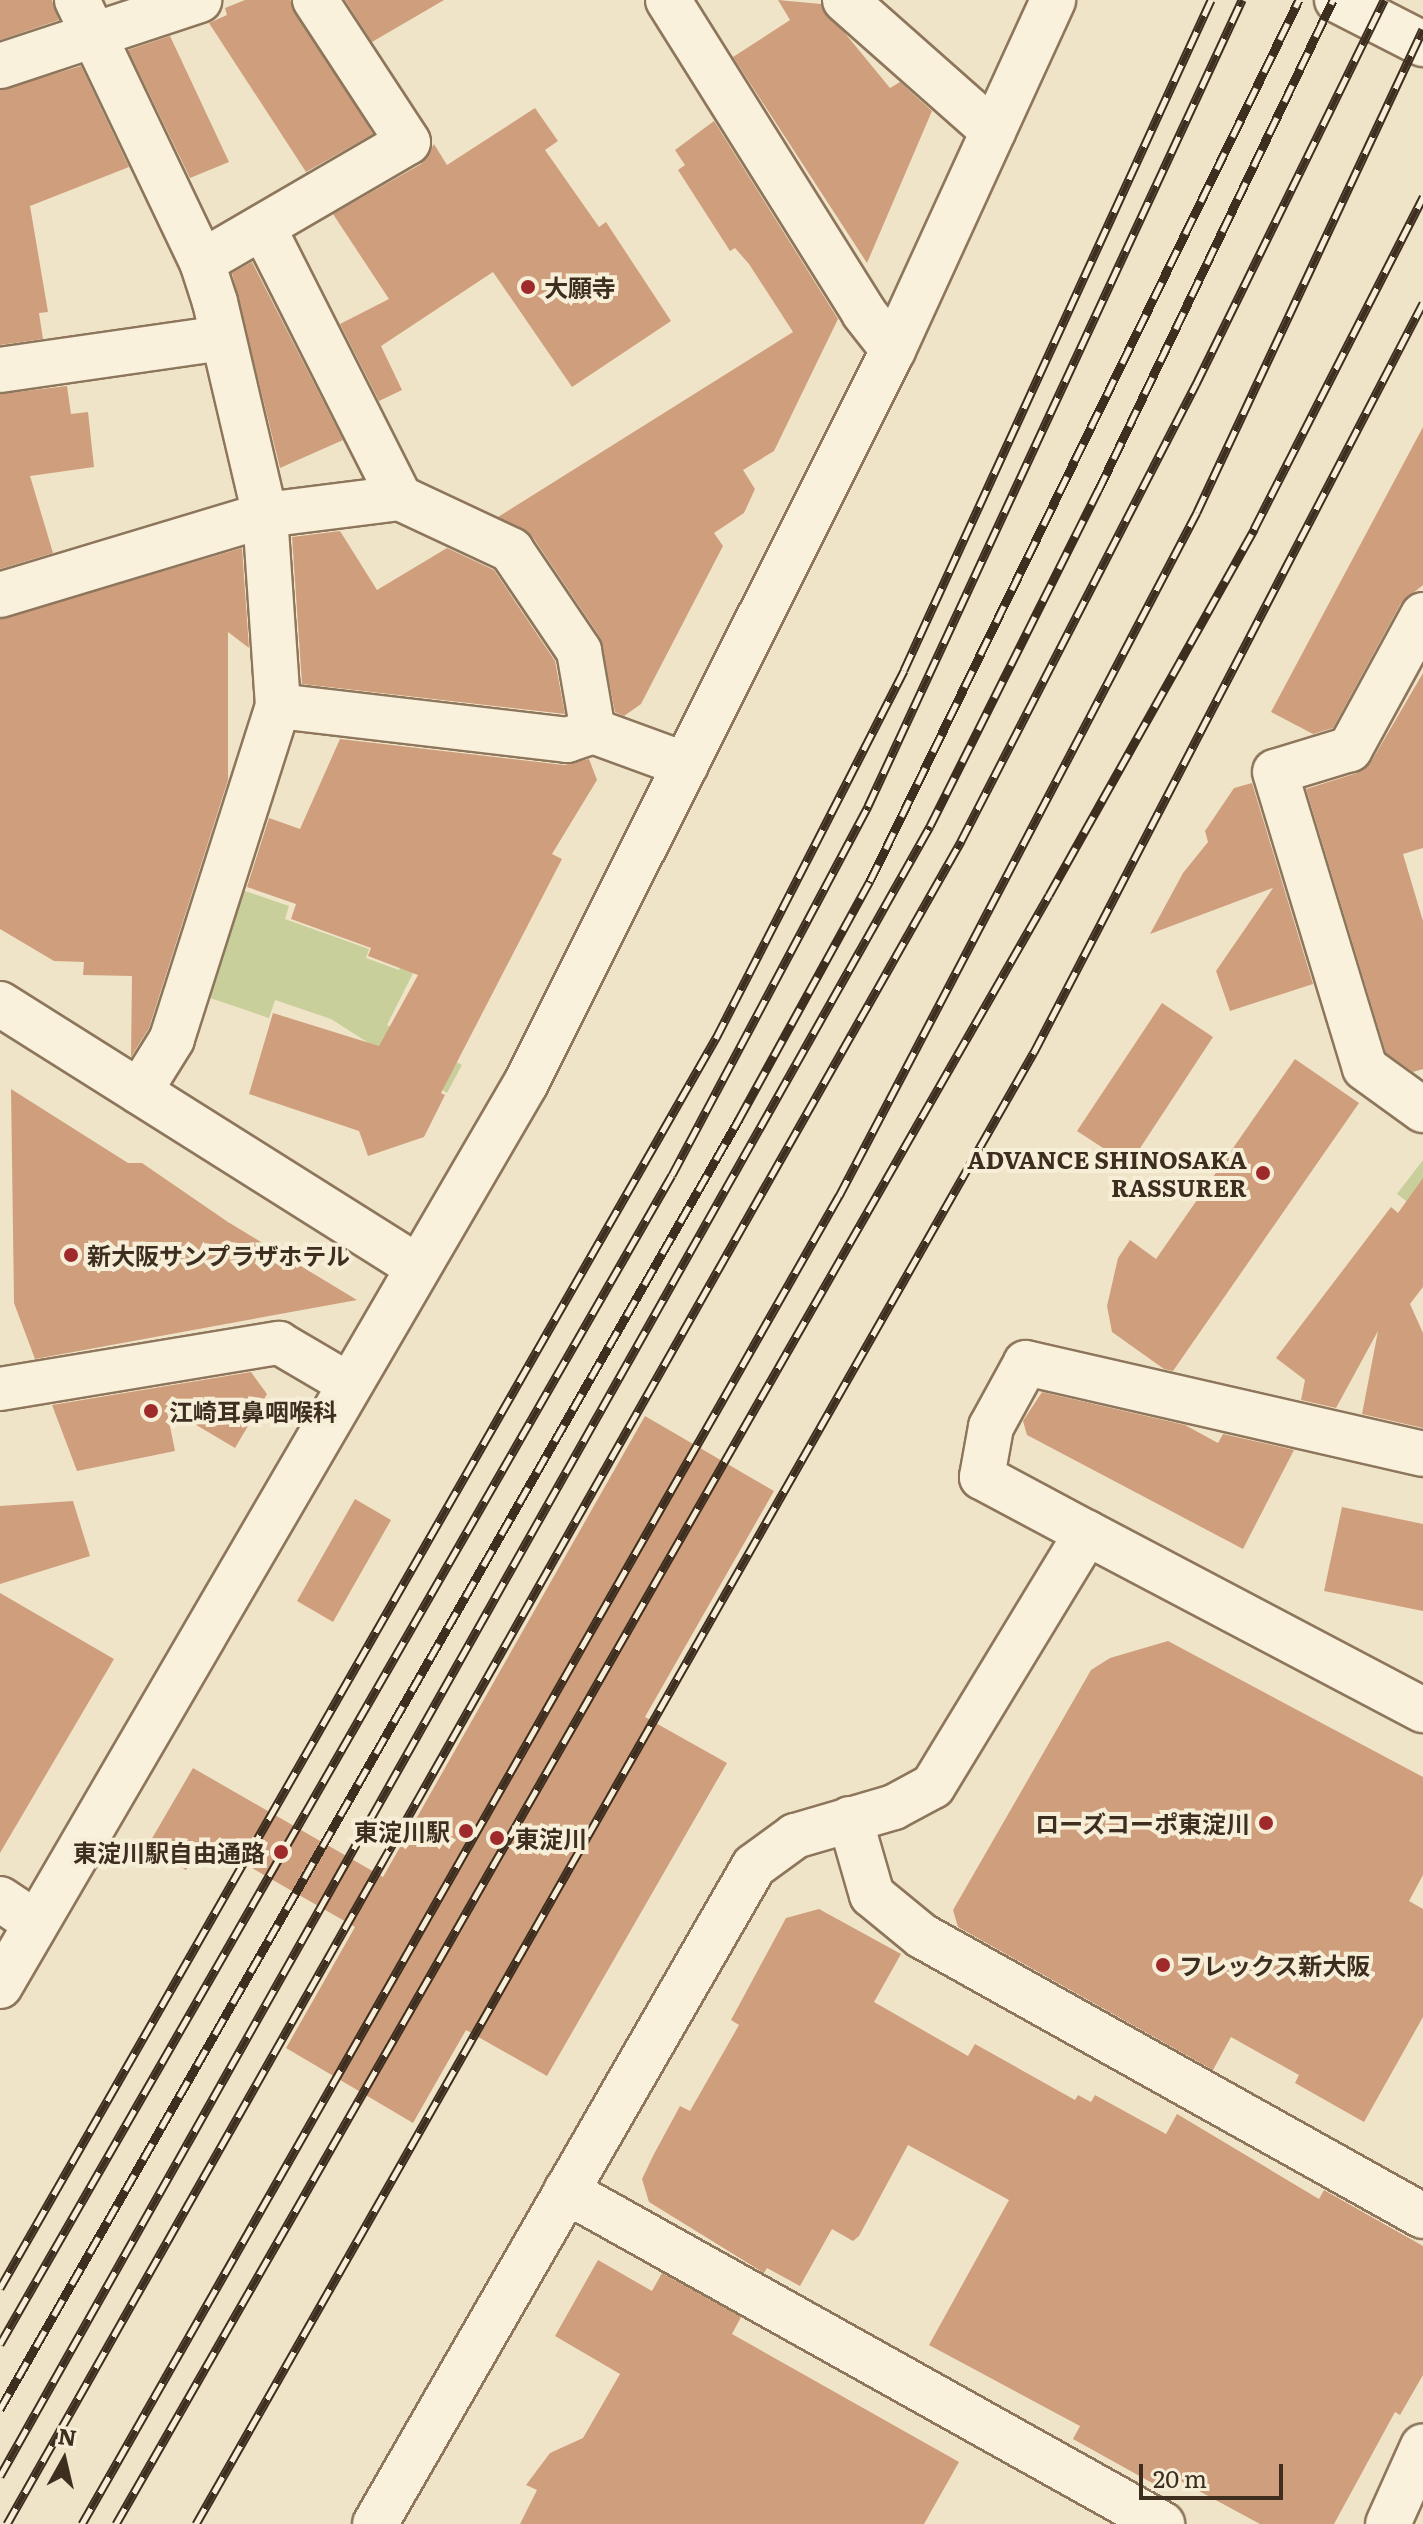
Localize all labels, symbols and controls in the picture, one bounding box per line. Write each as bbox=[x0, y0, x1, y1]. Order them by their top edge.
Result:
place label: 大願寺 bbox=[544, 273, 616, 301]
marker: 大願寺 bbox=[519, 278, 537, 296]
place label: ADVANCE SHINOSAKA RASSURER bbox=[967, 1145, 1247, 1201]
marker: ADVANCE SHINOSAKA RASSURER bbox=[1254, 1164, 1272, 1182]
place label: 新大阪サンプラザホテル bbox=[87, 1241, 351, 1269]
marker: 新大阪サンプラザホテル bbox=[62, 1246, 80, 1264]
place label: 江崎耳鼻咽喉科 bbox=[169, 1397, 337, 1425]
marker: 江崎耳鼻咽喉科 bbox=[140, 1400, 162, 1422]
place label: ローズコーポ東淀川 bbox=[1034, 1809, 1250, 1837]
marker: ローズコーポ東淀川 bbox=[1257, 1814, 1275, 1832]
place label: 東淀川駅 bbox=[354, 1817, 450, 1845]
marker: 東淀川駅 bbox=[457, 1822, 475, 1840]
place label: 東淀川 bbox=[515, 1824, 587, 1852]
marker: 東淀川 bbox=[486, 1827, 508, 1849]
place label: 東淀川駅自由通路 bbox=[73, 1838, 265, 1866]
marker: 東淀川駅自由通路 bbox=[272, 1843, 290, 1861]
place label: フレックス新大阪 bbox=[1179, 1951, 1371, 1979]
marker: フレックス新大阪 bbox=[1154, 1956, 1172, 1974]
text: N bbox=[56, 2418, 79, 2453]
north arrow bbox=[24, 2420, 104, 2500]
scale bar bbox=[1143, 2448, 1287, 2498]
text: 20 m bbox=[1153, 2460, 1207, 2495]

